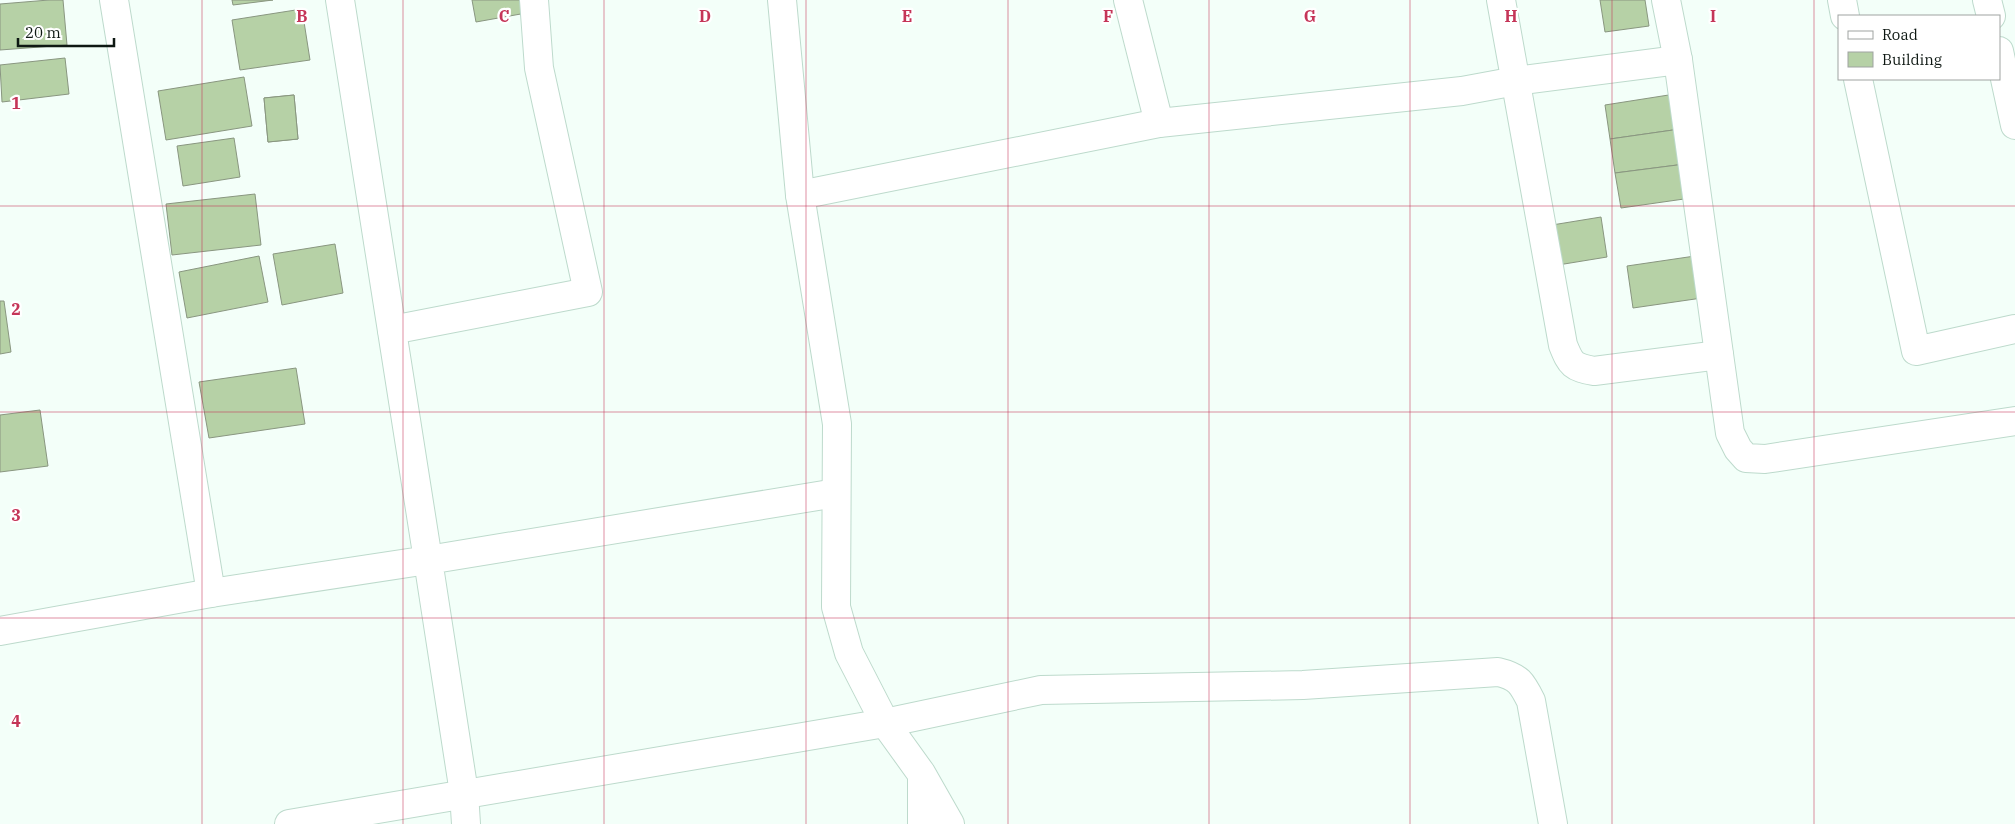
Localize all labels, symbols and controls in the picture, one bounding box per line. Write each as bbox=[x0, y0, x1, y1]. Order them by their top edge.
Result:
text: B bbox=[296, 6, 308, 26]
text: C bbox=[499, 6, 509, 26]
text: D bbox=[699, 6, 711, 26]
text: E bbox=[902, 6, 912, 26]
text: F bbox=[1103, 6, 1113, 26]
text: G bbox=[1304, 6, 1316, 26]
text: H bbox=[1505, 6, 1518, 26]
text: I bbox=[1710, 6, 1716, 26]
scale bar bbox=[18, 15, 114, 47]
legend bbox=[1838, 15, 2000, 80]
text: 20 m bbox=[25, 23, 61, 42]
text: Road bbox=[1882, 25, 1918, 44]
text: Building bbox=[1882, 50, 1942, 69]
text: 1 bbox=[11, 93, 21, 113]
text: 2 bbox=[11, 299, 21, 319]
text: 3 bbox=[11, 505, 21, 525]
text: 4 bbox=[11, 711, 21, 731]

